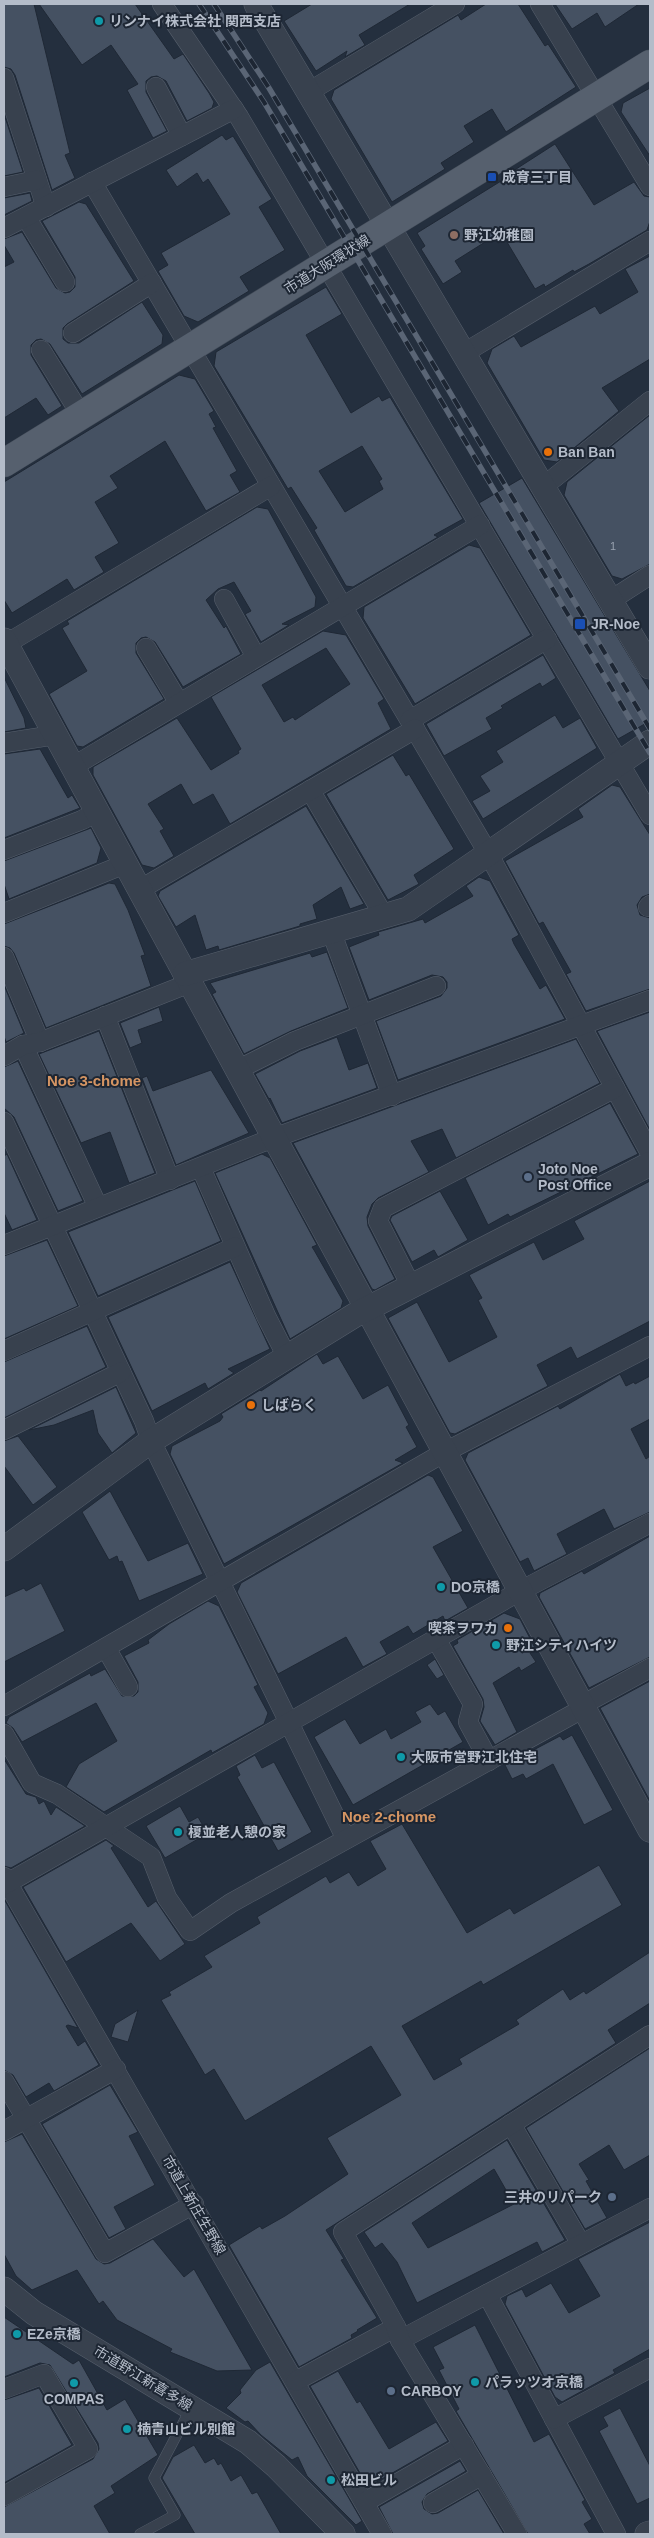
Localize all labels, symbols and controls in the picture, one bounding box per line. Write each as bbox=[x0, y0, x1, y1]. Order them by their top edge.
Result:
place label: リンナイ株式会社 関西支店 bbox=[109, 13, 281, 29]
marker: リンナイ株式会社 関西支店 bbox=[93, 15, 105, 27]
place label: 成育三丁目 bbox=[502, 169, 572, 185]
marker: 成育三丁目 bbox=[486, 171, 498, 183]
place label: 野江幼稚園 bbox=[464, 227, 534, 243]
marker: 野江幼稚園 bbox=[448, 229, 460, 241]
street label: 市道大阪環状線 bbox=[281, 231, 373, 297]
place label: Ban Ban bbox=[558, 444, 615, 460]
marker: Ban Ban bbox=[542, 446, 554, 458]
house number: 1 bbox=[610, 540, 616, 552]
place label: JR-Noe bbox=[591, 616, 640, 632]
marker: JR-Noe bbox=[573, 617, 587, 631]
district label: Noe 3-chome bbox=[47, 1072, 141, 1089]
place label: Joto Noe Post Office bbox=[538, 1161, 612, 1193]
marker: Joto Noe Post Office bbox=[522, 1171, 534, 1183]
place label: しばらく bbox=[261, 1397, 317, 1413]
marker: しばらく bbox=[245, 1399, 257, 1411]
place label: DO京橋 bbox=[451, 1579, 500, 1595]
marker: DO京橋 bbox=[435, 1581, 447, 1593]
place label: 喫茶ヲワカ bbox=[428, 1620, 498, 1636]
marker: 喫茶ヲワカ bbox=[502, 1622, 514, 1634]
place label: 野江シティハイツ bbox=[506, 1637, 617, 1653]
marker: 野江シティハイツ bbox=[490, 1639, 502, 1651]
place label: 大阪市営野江北住宅 bbox=[411, 1749, 537, 1765]
marker: 大阪市営野江北住宅 bbox=[395, 1751, 407, 1763]
district label: Noe 2-chome bbox=[342, 1808, 436, 1825]
place label: 榎並老人憩の家 bbox=[188, 1824, 286, 1840]
marker: 榎並老人憩の家 bbox=[172, 1826, 184, 1838]
street label: 市道上新庄生野線 bbox=[159, 2153, 229, 2257]
place label: 三井のリパーク bbox=[504, 2189, 602, 2205]
marker: 三井のリパーク bbox=[606, 2191, 618, 2203]
place label: EZe京橋 bbox=[27, 2326, 81, 2342]
marker: EZe京橋 bbox=[11, 2328, 23, 2340]
street label: 市道野江新喜多線 bbox=[91, 2342, 195, 2414]
place label: パラッツオ京橋 bbox=[485, 2374, 583, 2390]
marker: パラッツオ京橋 bbox=[469, 2376, 481, 2388]
marker: COMPAS bbox=[68, 2377, 80, 2389]
place label: CARBOY bbox=[401, 2383, 462, 2399]
marker: CARBOY bbox=[385, 2385, 397, 2397]
place label: COMPAS bbox=[44, 2391, 104, 2407]
place label: 楠青山ビル別館 bbox=[137, 2421, 235, 2437]
marker: 楠青山ビル別館 bbox=[121, 2423, 133, 2435]
place label: 松田ビル bbox=[341, 2472, 397, 2488]
marker: 松田ビル bbox=[325, 2474, 337, 2486]

